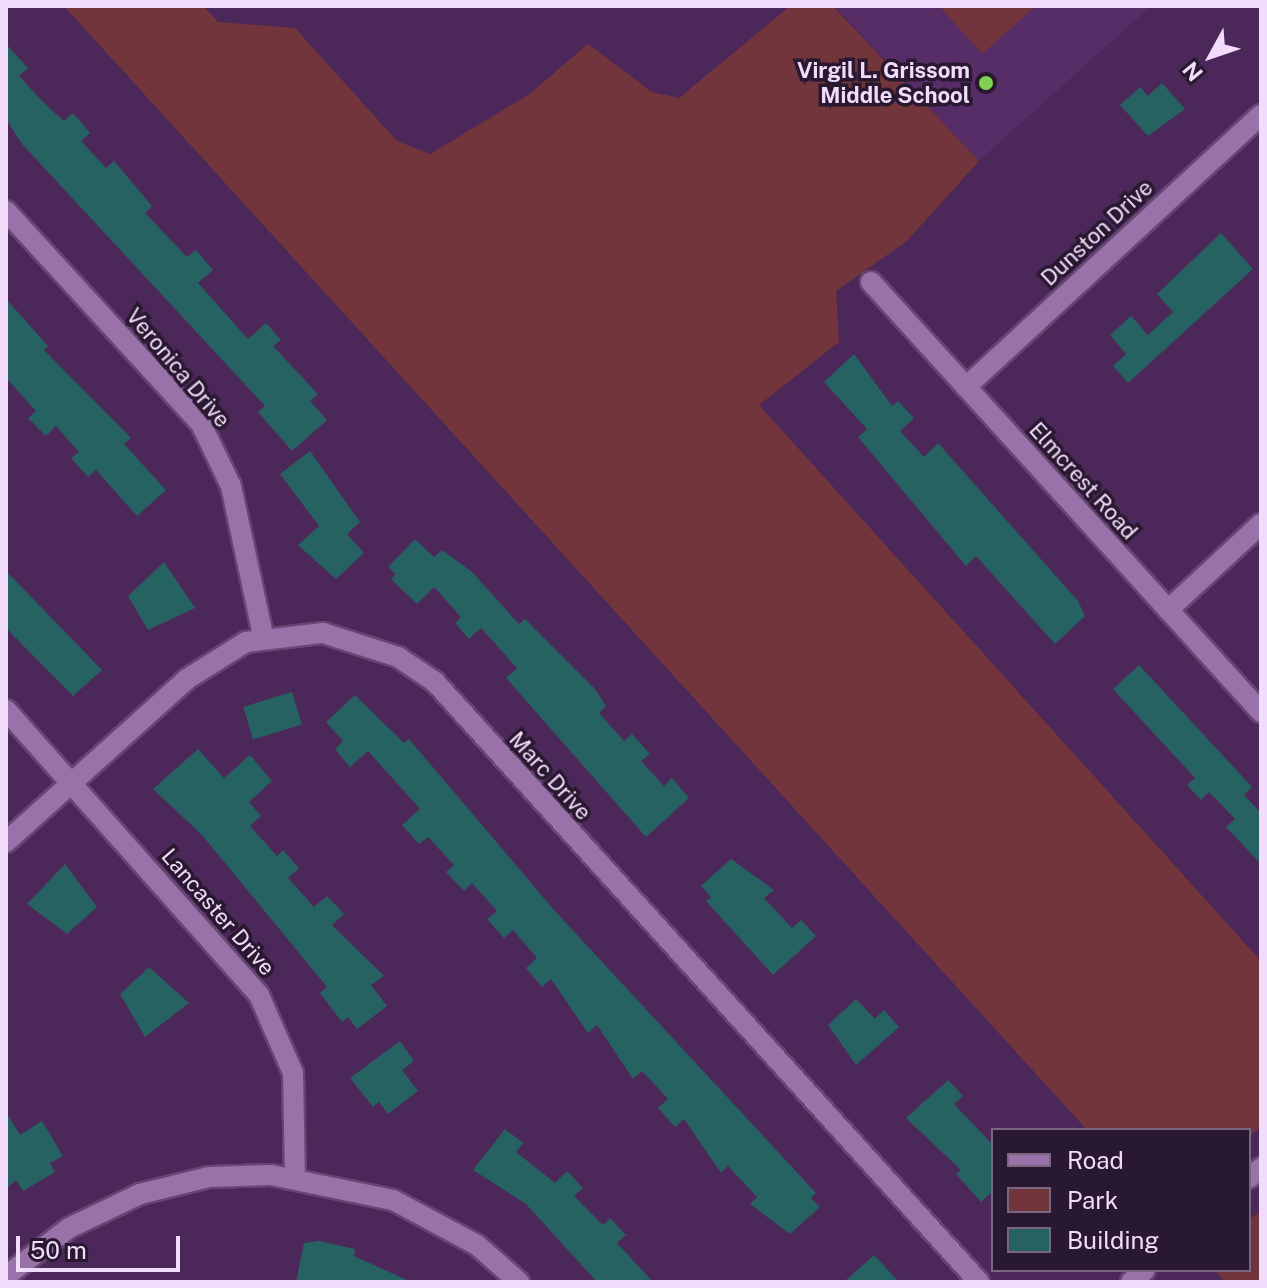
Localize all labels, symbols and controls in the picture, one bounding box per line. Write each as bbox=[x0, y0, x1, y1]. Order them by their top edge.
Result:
north arrow bbox=[1171, 16, 1251, 96]
text: N bbox=[1177, 56, 1208, 86]
place label: Virgil L. Grissom Middle School bbox=[797, 57, 970, 108]
marker: Virgil L. Grissom Middle School bbox=[977, 74, 995, 92]
street label: Dunston Drive bbox=[1036, 175, 1158, 291]
street label: Veronica Drive bbox=[121, 303, 235, 433]
street label: Elmcrest Road bbox=[1024, 417, 1142, 545]
street label: Marc Drive bbox=[503, 726, 597, 826]
street label: Lancaster Drive bbox=[156, 843, 280, 981]
legend bbox=[991, 1128, 1251, 1272]
text: Road bbox=[1067, 1146, 1124, 1174]
text: Park bbox=[1067, 1186, 1118, 1214]
scale bar bbox=[20, 1220, 184, 1270]
text: Building bbox=[1067, 1226, 1159, 1254]
text: 50 m bbox=[30, 1236, 87, 1264]

